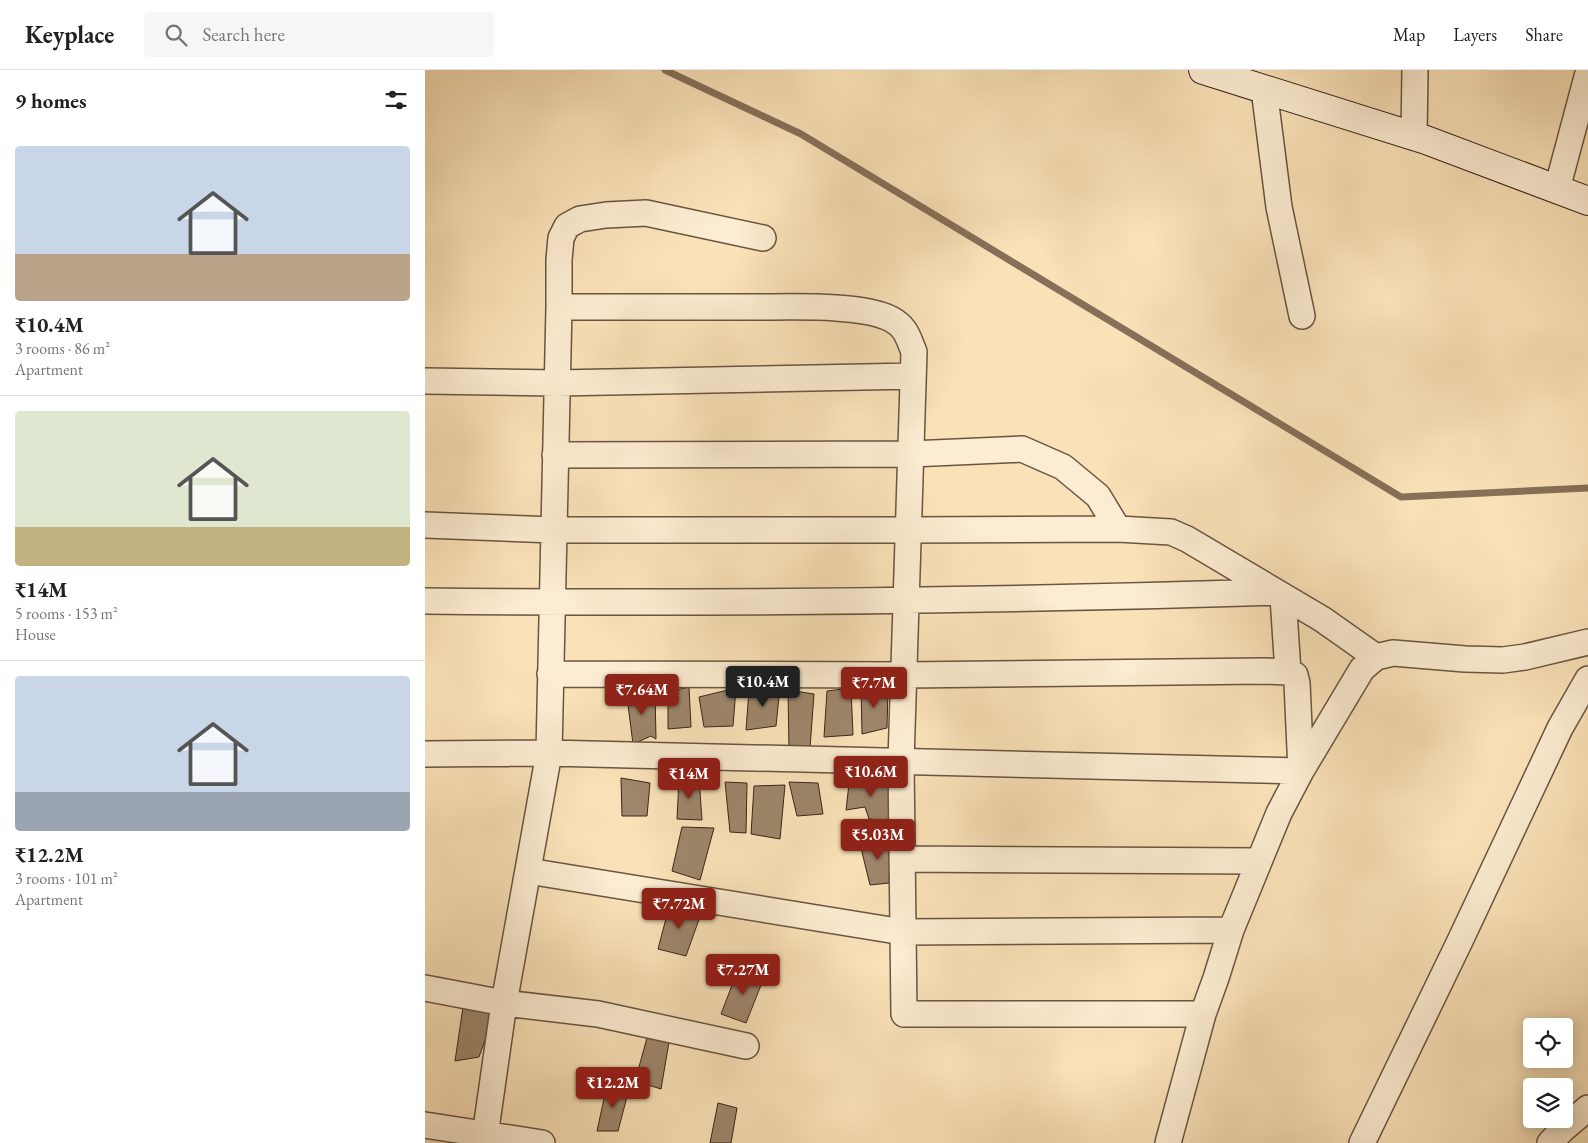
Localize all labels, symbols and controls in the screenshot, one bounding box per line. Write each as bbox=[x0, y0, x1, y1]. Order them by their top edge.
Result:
search box bbox=[144, 12, 494, 57]
text: Keyplace bbox=[25, 19, 114, 50]
icon: search bbox=[162, 21, 190, 49]
text: Search here bbox=[202, 22, 285, 47]
text: Map bbox=[1393, 23, 1425, 46]
text: Layers bbox=[1453, 23, 1497, 46]
text: Share bbox=[1525, 23, 1563, 46]
icon: filters bbox=[382, 86, 410, 114]
text: 9 homes bbox=[15, 87, 87, 114]
icon: home bbox=[168, 178, 258, 268]
text: ₹10.4M bbox=[15, 311, 84, 338]
text: 3 rooms · 86 m² bbox=[15, 338, 110, 359]
text: Apartment bbox=[15, 359, 83, 380]
icon: home bbox=[168, 444, 258, 534]
text: ₹14M bbox=[15, 576, 68, 603]
text: 5 rooms · 153 m² bbox=[15, 603, 118, 624]
text: House bbox=[15, 624, 56, 645]
pin: ₹10.4M bbox=[722, 666, 804, 708]
pin: ₹7.7M bbox=[839, 666, 909, 709]
text: ₹10.4M bbox=[737, 671, 789, 692]
text: ₹7.7M bbox=[852, 672, 896, 693]
pin: ₹7.64M bbox=[601, 674, 683, 716]
text: ₹7.64M bbox=[616, 679, 668, 700]
icon: home bbox=[168, 709, 258, 799]
pin: ₹10.6M bbox=[830, 756, 912, 798]
pin: ₹14M bbox=[659, 758, 719, 800]
text: ₹10.6M bbox=[845, 761, 897, 782]
text: ₹14M bbox=[669, 763, 709, 784]
pin: ₹5.03M bbox=[837, 818, 919, 861]
text: ₹5.03M bbox=[852, 824, 904, 845]
text: ₹12.2M bbox=[15, 841, 84, 868]
text: 3 rooms · 101 m² bbox=[15, 868, 118, 889]
pin: ₹7.72M bbox=[638, 888, 720, 930]
text: Apartment bbox=[15, 889, 83, 910]
text: ₹7.72M bbox=[653, 893, 705, 914]
pin: ₹7.27M bbox=[702, 954, 784, 996]
text: ₹7.27M bbox=[717, 959, 769, 980]
map controls bbox=[1523, 1018, 1573, 1128]
button: locate bbox=[1523, 1018, 1573, 1068]
pin: ₹12.2M bbox=[572, 1066, 654, 1109]
text: ₹12.2M bbox=[587, 1072, 639, 1093]
button: layers bbox=[1523, 1078, 1573, 1128]

